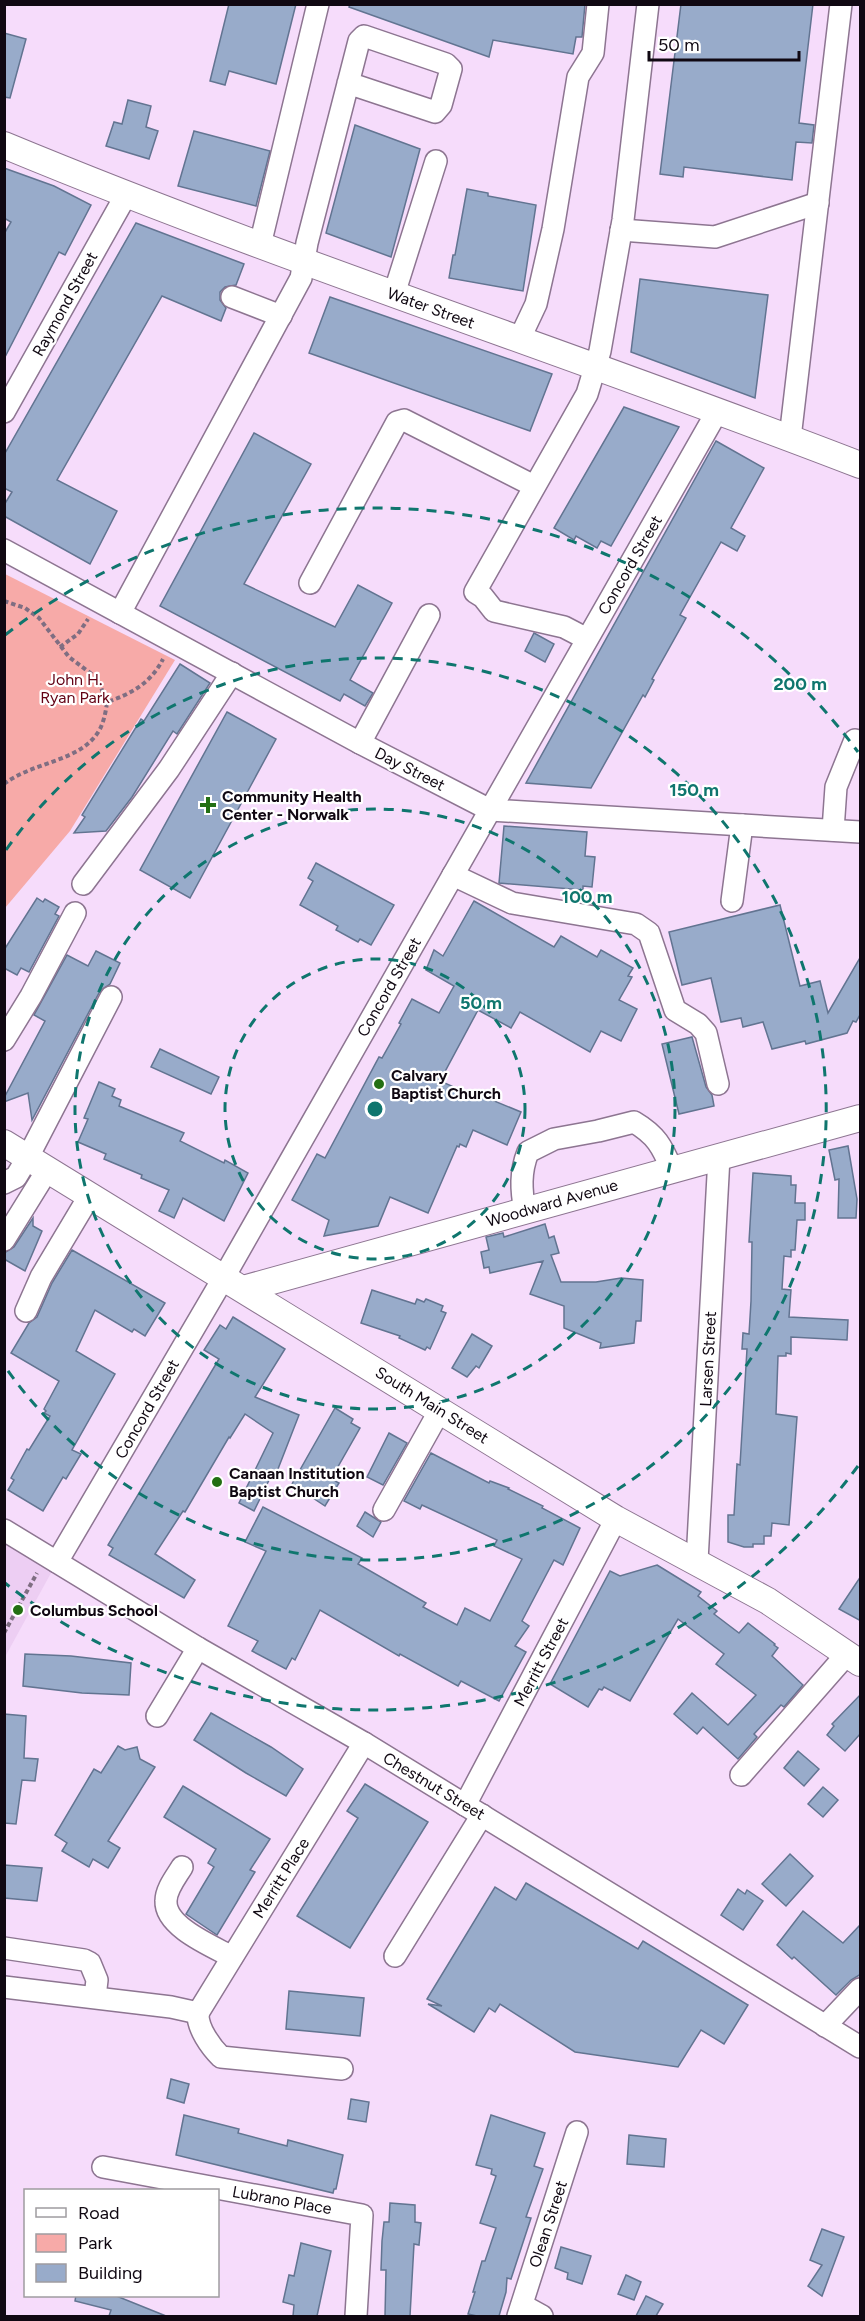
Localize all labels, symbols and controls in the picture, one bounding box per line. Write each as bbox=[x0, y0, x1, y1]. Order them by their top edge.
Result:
scale bar bbox=[649, 24, 799, 62]
text: 50 m bbox=[658, 34, 700, 56]
street label: Raymond Street bbox=[28, 248, 102, 360]
street label: Water Street bbox=[385, 283, 477, 333]
street label: Concord Street bbox=[594, 512, 666, 618]
park label: John H. Ryan Park bbox=[40, 670, 110, 707]
text: 200 m bbox=[773, 673, 827, 695]
street label: Day Street bbox=[372, 743, 448, 795]
text: 150 m bbox=[669, 779, 719, 801]
place label: Community Health Center - Norwalk bbox=[222, 787, 362, 824]
marker: Community Health Center - Norwalk bbox=[199, 796, 217, 814]
text: 100 m bbox=[562, 886, 612, 908]
street label: Concord Street bbox=[353, 934, 425, 1040]
text: 50 m bbox=[460, 992, 502, 1014]
place label: Calvary Baptist Church bbox=[391, 1066, 501, 1103]
marker: Calvary Baptist Church bbox=[372, 1077, 386, 1091]
centre of rings bbox=[365, 1099, 385, 1119]
street label: Woodward Avenue bbox=[484, 1175, 620, 1231]
street label: Larsen Street bbox=[696, 1311, 720, 1407]
street label: Concord Street bbox=[111, 1356, 183, 1462]
street label: South Main Street bbox=[372, 1362, 492, 1448]
place label: Canaan Institution Baptist Church bbox=[229, 1464, 365, 1501]
marker: Canaan Institution Baptist Church bbox=[210, 1475, 224, 1489]
place label: Columbus School bbox=[30, 1601, 158, 1620]
marker: Columbus School bbox=[11, 1603, 25, 1617]
street label: Merritt Street bbox=[510, 1614, 572, 1710]
street label: Chestnut Street bbox=[380, 1748, 488, 1824]
street label: Merritt Place bbox=[249, 1834, 313, 1922]
street label: Olean Street bbox=[525, 2178, 571, 2270]
street label: Lubrano Place bbox=[231, 2182, 333, 2218]
legend bbox=[24, 2189, 219, 2297]
text: Road bbox=[78, 2202, 119, 2224]
text: Park bbox=[78, 2232, 113, 2254]
text: Building bbox=[78, 2262, 143, 2284]

